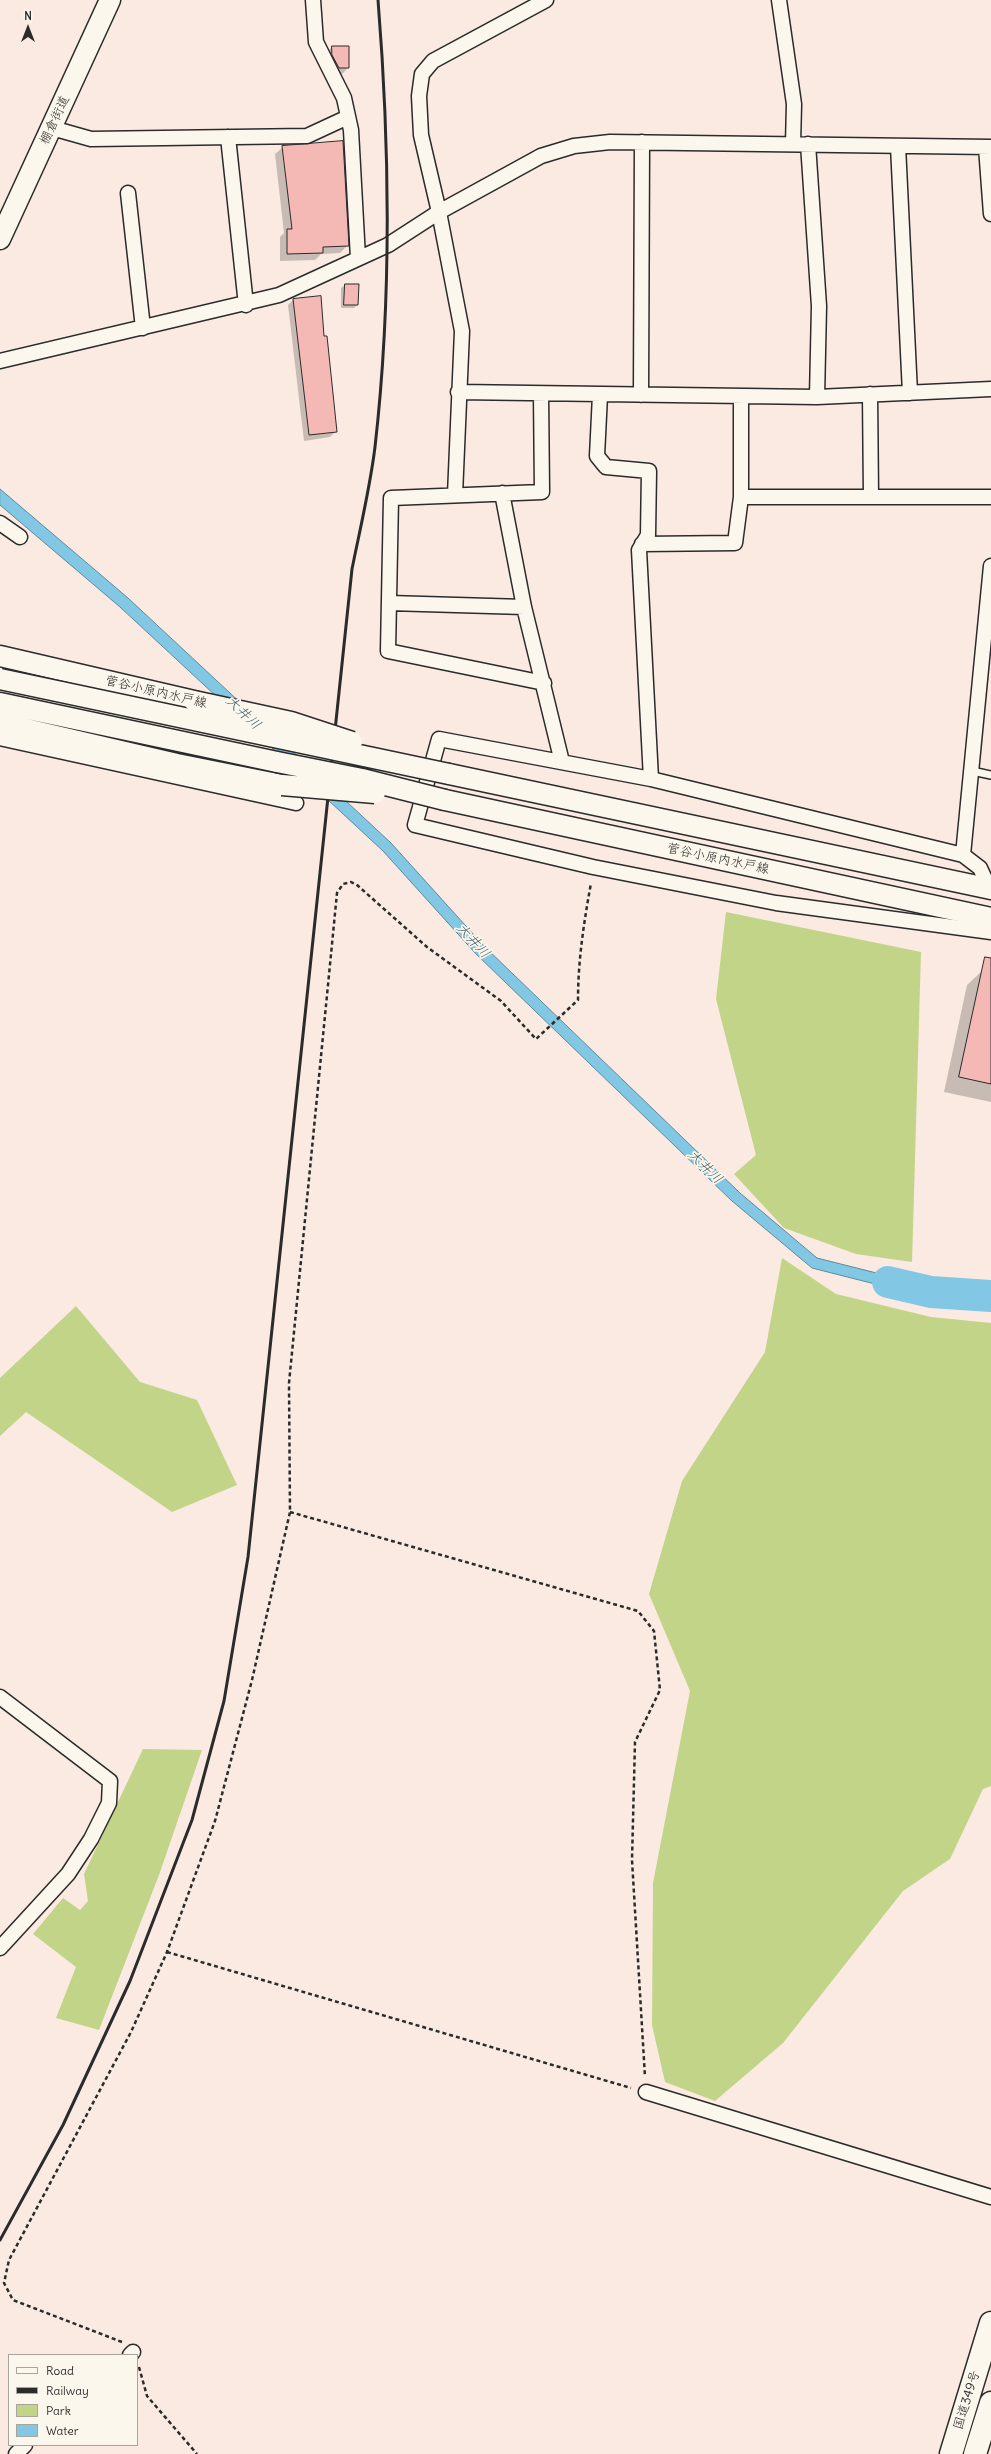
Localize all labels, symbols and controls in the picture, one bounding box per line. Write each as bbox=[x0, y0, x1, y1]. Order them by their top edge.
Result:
north arrow bbox=[8, 8, 48, 48]
text: N bbox=[24, 9, 32, 23]
street label: 棚倉街道 bbox=[37, 93, 73, 147]
street label: 菅谷小原内水戸線 bbox=[104, 673, 208, 711]
water label: 大井川 bbox=[222, 693, 264, 733]
street label: 菅谷小原内水戸線 bbox=[666, 841, 770, 877]
water label: 大井川 bbox=[453, 920, 493, 962]
water label: 大井川 bbox=[684, 1146, 726, 1188]
legend bbox=[8, 2354, 138, 2446]
text: Road bbox=[46, 2363, 74, 2378]
street label: 国道349号 bbox=[951, 2368, 983, 2432]
text: Railway bbox=[46, 2383, 89, 2398]
text: Park bbox=[46, 2403, 71, 2418]
text: Water bbox=[46, 2423, 79, 2438]

